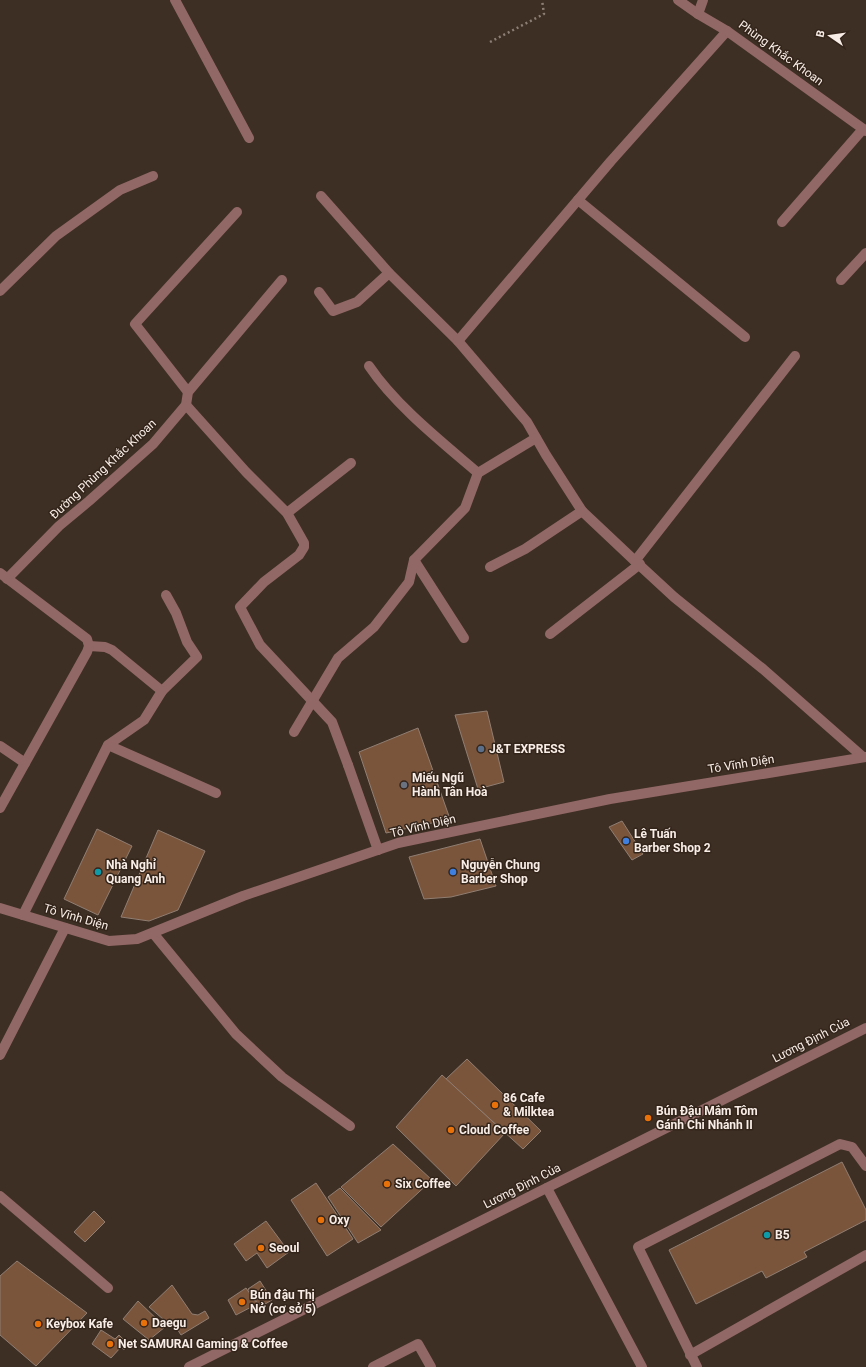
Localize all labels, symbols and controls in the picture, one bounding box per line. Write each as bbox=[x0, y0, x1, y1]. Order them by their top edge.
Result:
north arrow bbox=[810, 16, 850, 56]
street label: Phùng Khắc Khoan bbox=[736, 18, 826, 88]
text: B bbox=[814, 29, 828, 39]
street label: Đường Phùng Khắc Khoan bbox=[47, 416, 159, 522]
place label: J&T EXPRESS bbox=[489, 742, 565, 756]
marker: J&T EXPRESS bbox=[476, 744, 486, 754]
street label: Tô Vĩnh Diện bbox=[707, 752, 775, 776]
place label: Miếu Ngũ Hành Tân Hoà bbox=[412, 771, 488, 799]
marker: Miếu Ngũ Hành Tân Hoà bbox=[399, 780, 409, 790]
street label: Tô Vĩnh Diện bbox=[389, 812, 457, 840]
place label: Lê Tuấn Barber Shop 2 bbox=[634, 827, 711, 855]
marker: Lê Tuấn Barber Shop 2 bbox=[621, 836, 631, 846]
place label: Nhà Nghỉ Quang Anh bbox=[106, 858, 166, 886]
place label: Nguyễn Chung Barber Shop bbox=[461, 858, 540, 886]
marker: Nhà Nghỉ Quang Anh bbox=[93, 867, 103, 877]
marker: Nguyễn Chung Barber Shop bbox=[448, 867, 458, 877]
street label: Tô Vĩnh Diện bbox=[42, 901, 110, 933]
street label: Lương Định Của bbox=[770, 1014, 852, 1066]
place label: 86 Cafe & Milktea bbox=[503, 1091, 555, 1119]
marker: 86 Cafe & Milktea bbox=[490, 1100, 500, 1110]
place label: Bún Đậu Mắm Tôm Gánh Chi Nhánh II bbox=[656, 1104, 758, 1132]
marker: Bún Đậu Mắm Tôm Gánh Chi Nhánh II bbox=[643, 1113, 653, 1123]
place label: Cloud Coffee bbox=[459, 1123, 530, 1137]
marker: Cloud Coffee bbox=[446, 1125, 456, 1135]
street label: Lương Định Của bbox=[481, 1160, 563, 1212]
place label: Six Coffee bbox=[395, 1177, 451, 1191]
marker: Six Coffee bbox=[382, 1179, 392, 1189]
place label: Oxy bbox=[329, 1213, 350, 1227]
marker: Oxy bbox=[316, 1215, 326, 1225]
place label: B5 bbox=[775, 1228, 790, 1242]
marker: B5 bbox=[762, 1230, 772, 1240]
place label: Seoul bbox=[269, 1241, 300, 1255]
marker: Seoul bbox=[256, 1243, 266, 1253]
place label: Bún đậu Thị Nở (cơ sở 5) bbox=[250, 1288, 316, 1316]
marker: Bún đậu Thị Nở (cơ sở 5) bbox=[237, 1297, 247, 1307]
place label: Daegu bbox=[152, 1316, 187, 1330]
place label: Keybox Kafe bbox=[46, 1317, 114, 1331]
marker: Daegu bbox=[139, 1318, 149, 1328]
marker: Keybox Kafe bbox=[33, 1319, 43, 1329]
place label: Net SAMURAI Gaming & Coffee bbox=[118, 1337, 288, 1351]
marker: Net SAMURAI Gaming & Coffee bbox=[105, 1339, 115, 1349]

